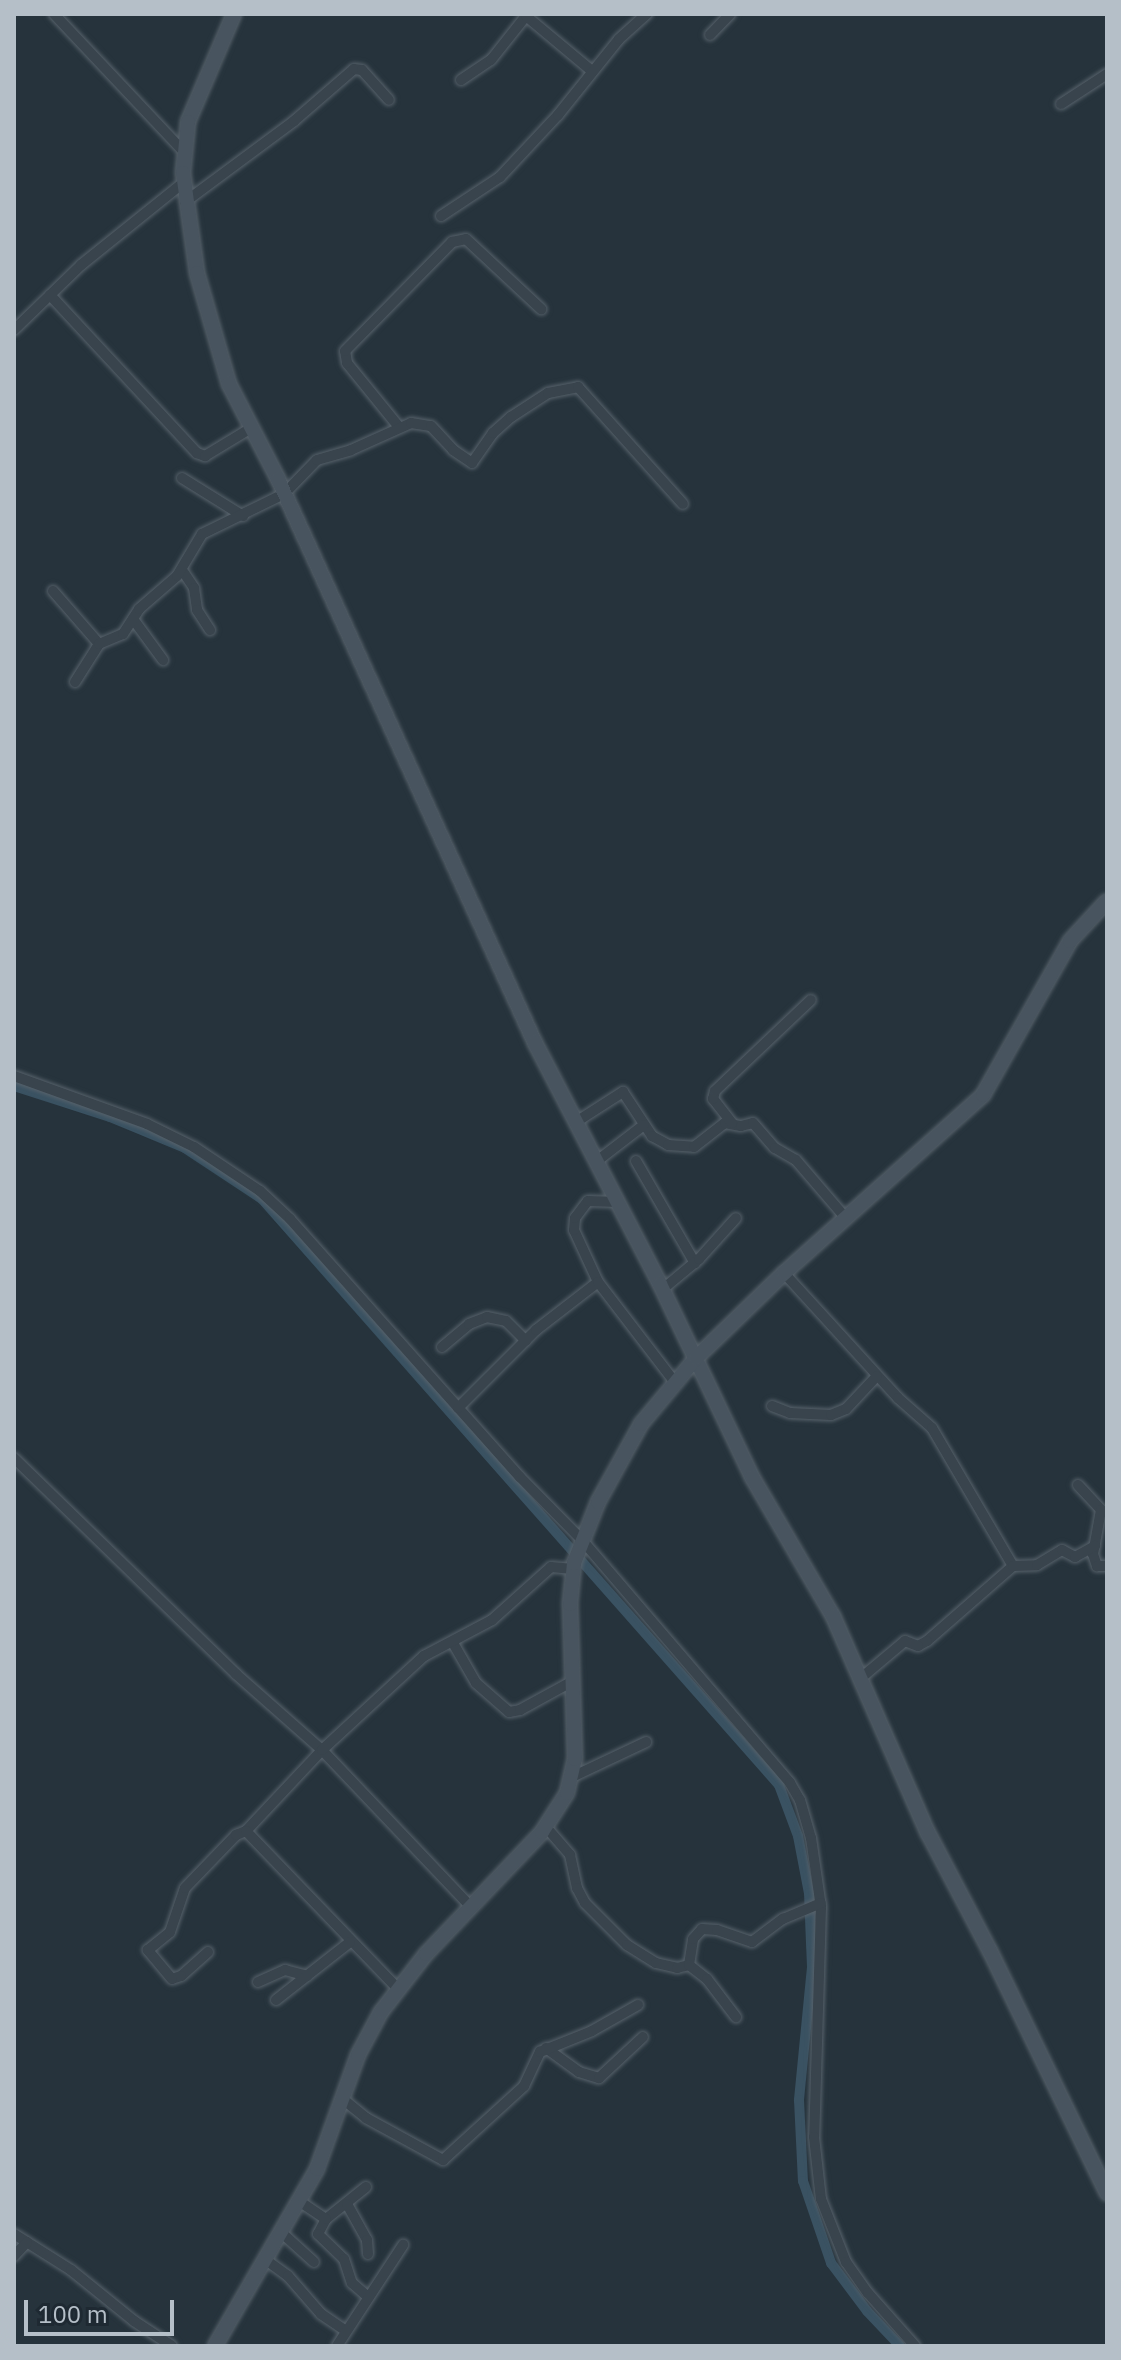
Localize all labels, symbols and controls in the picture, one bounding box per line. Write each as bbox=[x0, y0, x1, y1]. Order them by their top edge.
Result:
scale bar bbox=[28, 2284, 178, 2334]
text: 100 m bbox=[38, 2298, 108, 2330]

